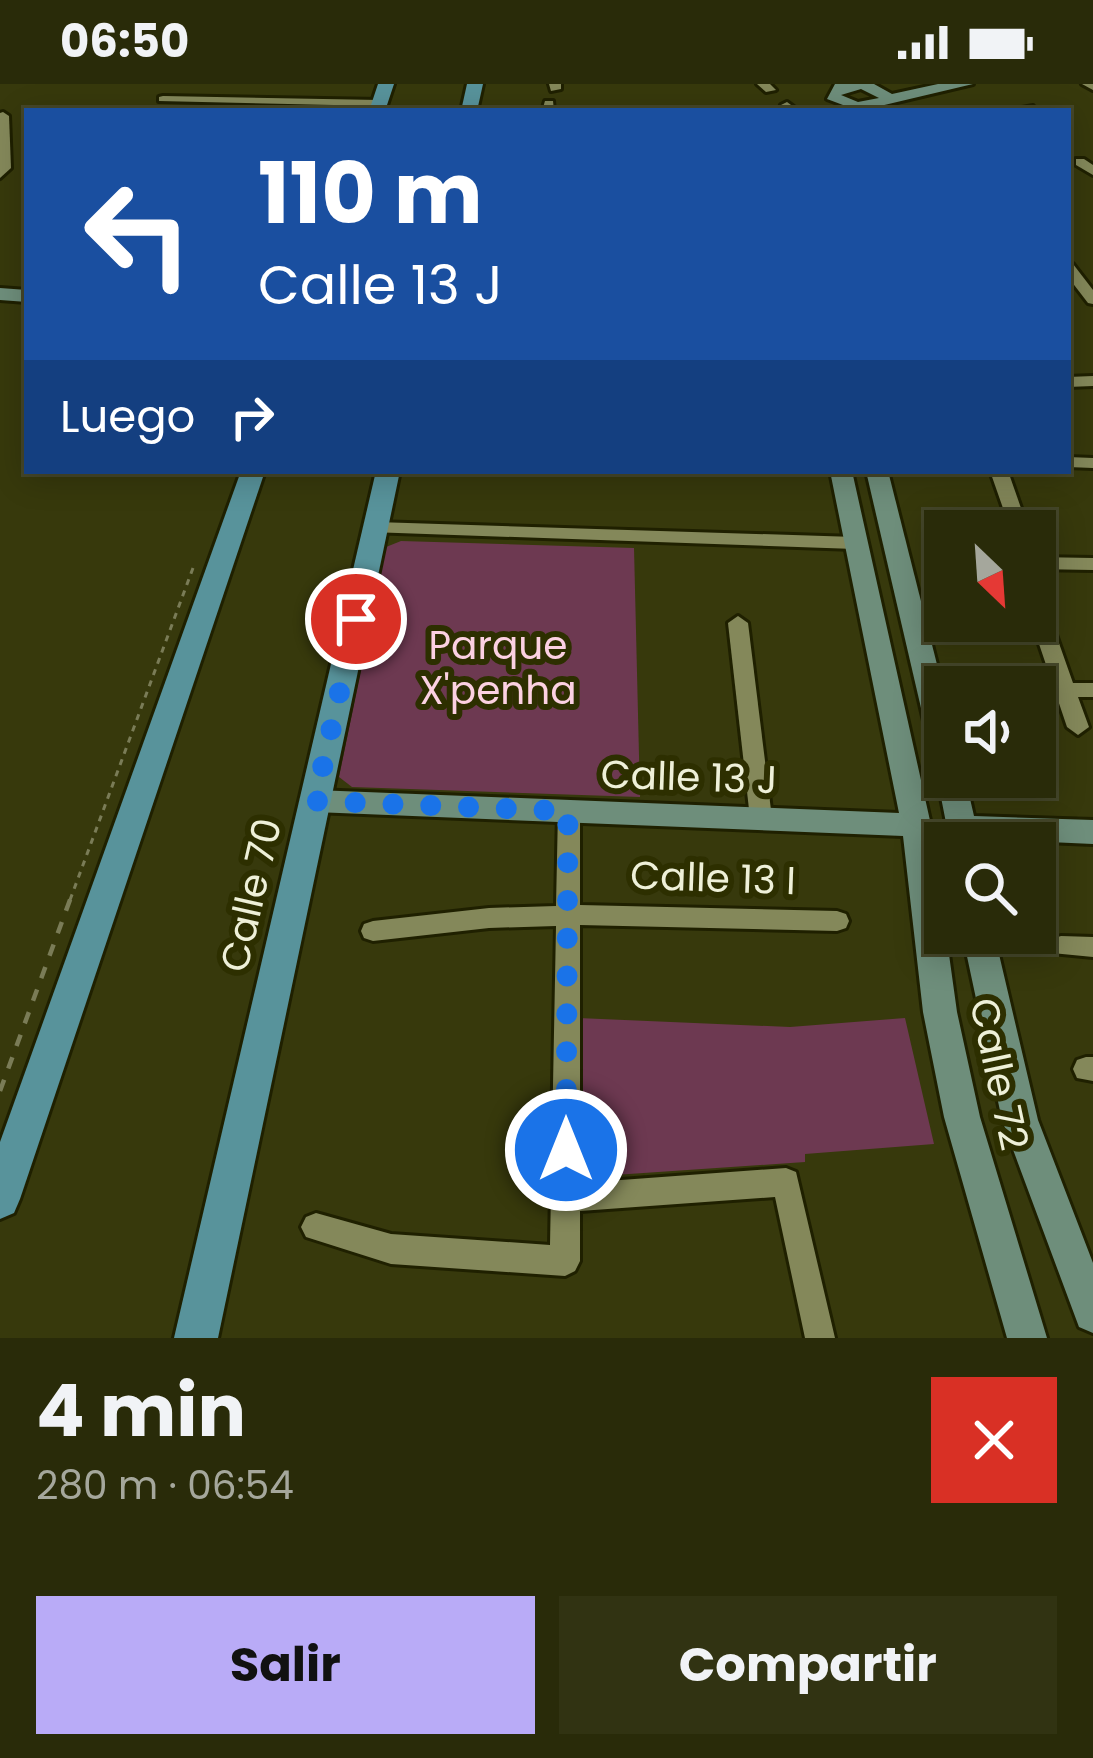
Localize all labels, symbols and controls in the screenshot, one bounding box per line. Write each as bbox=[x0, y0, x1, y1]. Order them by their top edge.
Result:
text: 06:50 bbox=[60, 10, 189, 73]
text: 110 m bbox=[258, 135, 483, 252]
icon: left bbox=[60, 156, 216, 312]
text: Calle 13 J bbox=[258, 247, 503, 323]
icon: right bbox=[219, 384, 285, 450]
text: Luego bbox=[60, 385, 195, 448]
north arrow bbox=[924, 510, 1056, 642]
map controls bbox=[924, 510, 1056, 954]
pin bbox=[305, 568, 407, 670]
icon: arrive bbox=[323, 586, 389, 652]
park label: Parque X'penha bbox=[419, 618, 577, 718]
button: sound bbox=[924, 666, 1056, 798]
street label: Calle 13 J bbox=[600, 746, 778, 808]
street label: Calle 70 bbox=[207, 813, 295, 977]
button: search bbox=[924, 822, 1056, 954]
street label: Calle 13 I bbox=[629, 848, 797, 908]
street label: Calle 72 bbox=[956, 993, 1042, 1155]
position arrow bbox=[503, 1087, 629, 1213]
text: 4 min bbox=[36, 1360, 246, 1461]
button: close bbox=[931, 1377, 1057, 1503]
text: 280 m · 06:54 bbox=[36, 1458, 294, 1513]
button: Salir bbox=[36, 1596, 535, 1734]
button: Compartir bbox=[559, 1596, 1057, 1734]

